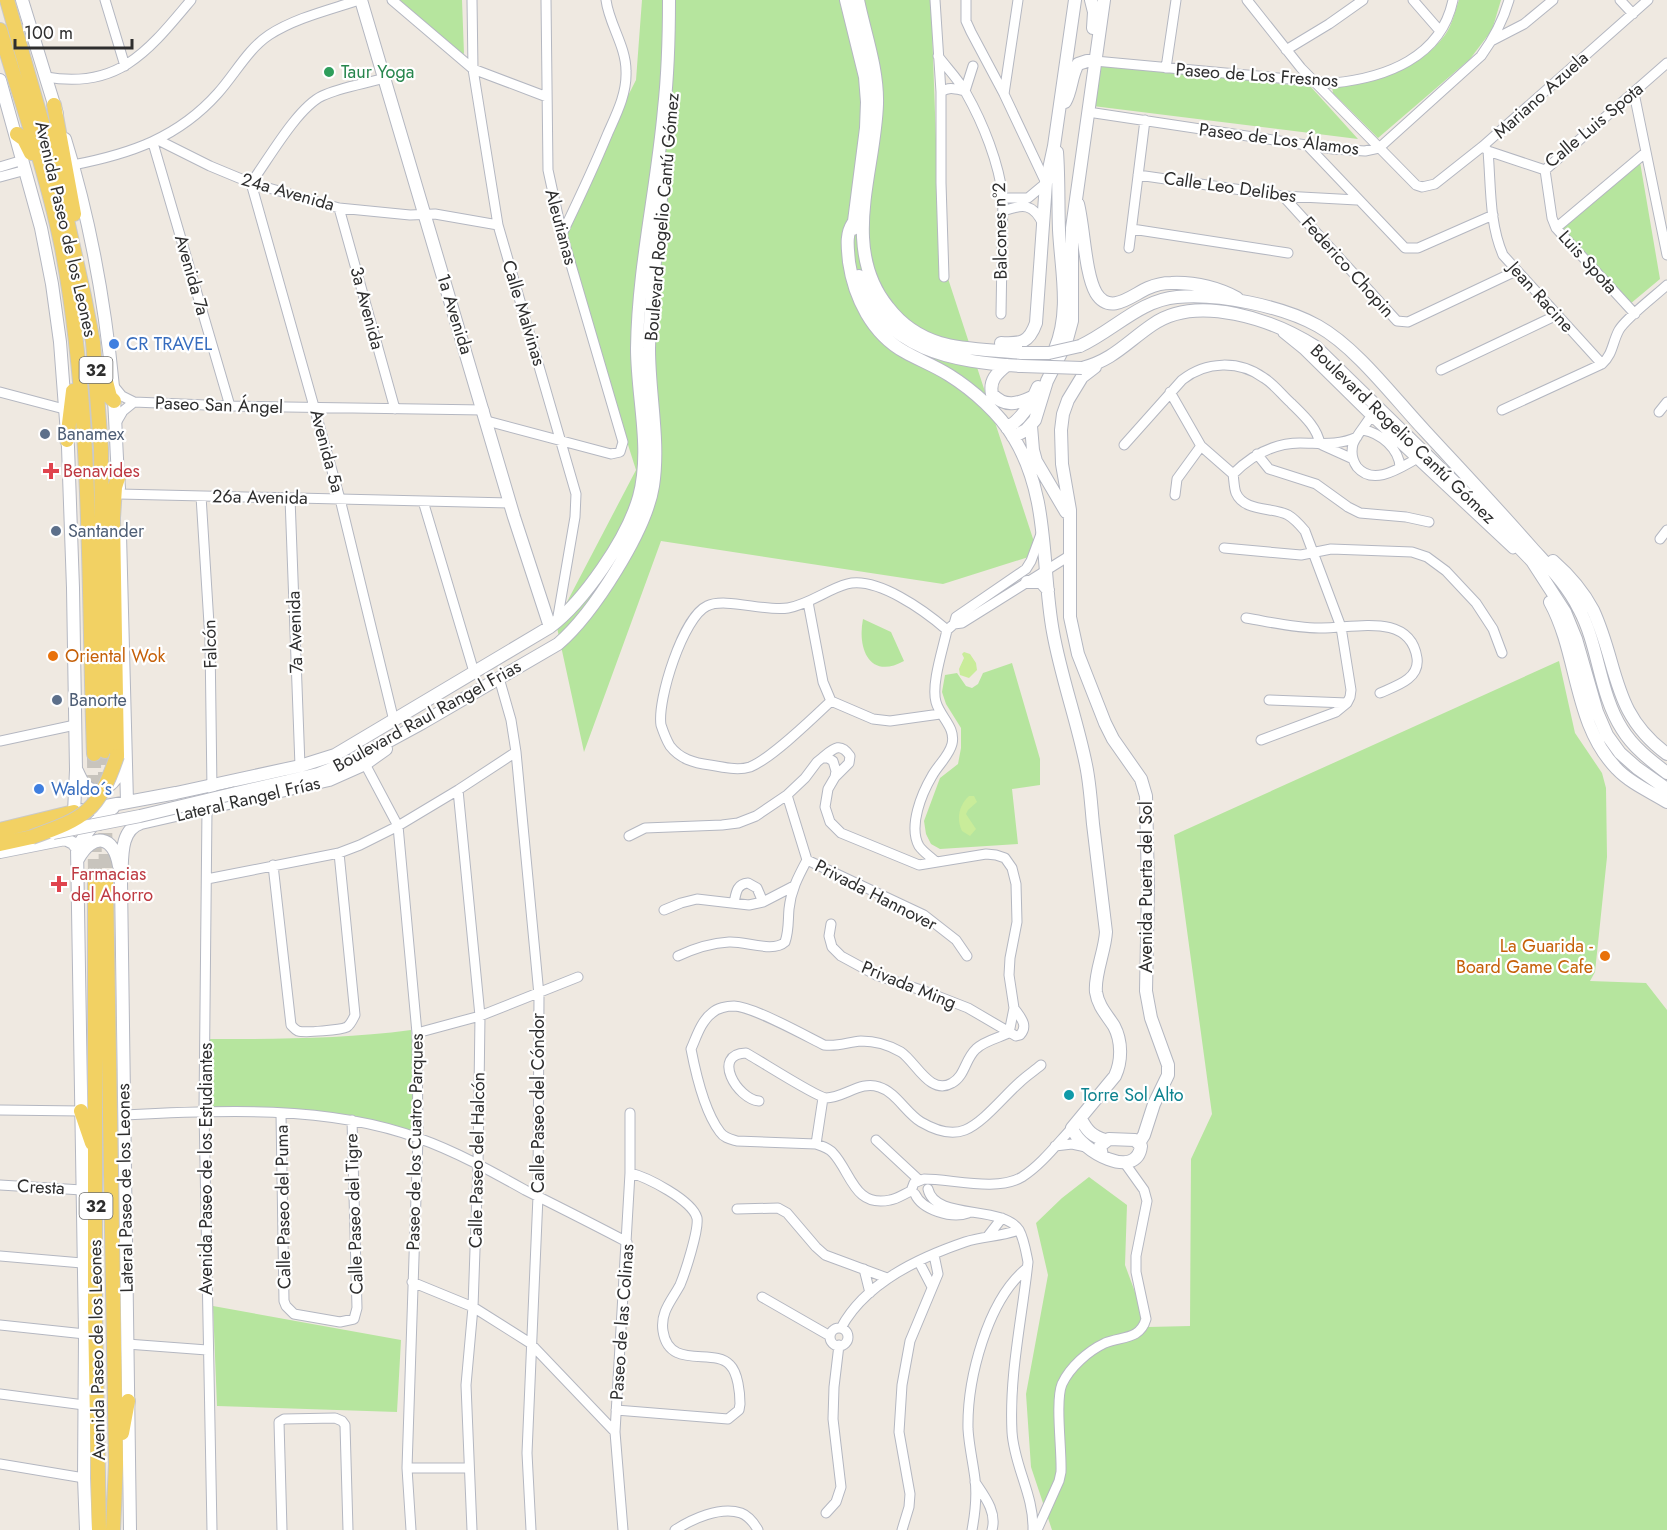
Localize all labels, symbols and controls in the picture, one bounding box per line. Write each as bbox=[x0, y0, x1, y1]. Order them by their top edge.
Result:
scale bar bbox=[15, 12, 132, 50]
text: 100 m bbox=[24, 20, 73, 46]
street label: Mariano Azuela bbox=[1488, 45, 1594, 145]
street label: Paseo de Los Fresnos bbox=[1175, 56, 1339, 94]
place label: Taur Yoga bbox=[341, 59, 414, 85]
marker: Taur Yoga bbox=[322, 65, 336, 79]
street label: Calle Luis Spota bbox=[1539, 76, 1649, 174]
street label: Boulevard Rogelio Cantú Gómez bbox=[638, 91, 686, 342]
street label: Paseo de Los Álamos bbox=[1197, 116, 1361, 162]
street label: Avenida Paseo de los Leones bbox=[28, 118, 104, 340]
street label: Calle Leo Delibes bbox=[1162, 165, 1298, 209]
street label: 24a Avenida bbox=[238, 166, 338, 218]
street label: Balcones n°2 bbox=[986, 182, 1014, 280]
street label: Aleutianas bbox=[538, 186, 584, 268]
street label: Federico Chopin bbox=[1296, 211, 1400, 323]
street label: Luis Spota bbox=[1552, 225, 1624, 299]
street label: Avenida 7a bbox=[168, 232, 216, 318]
street label: Jean Racine bbox=[1501, 254, 1580, 338]
street label: Calle Malvinas bbox=[496, 257, 552, 369]
street label: 3a Avenida bbox=[343, 264, 391, 352]
street label: 1a Avenida bbox=[430, 270, 480, 358]
place label: CR TRAVEL bbox=[126, 331, 212, 357]
marker: CR TRAVEL bbox=[107, 337, 121, 351]
street label: Boulevard Rogelio Cantú Gómez bbox=[1304, 338, 1502, 530]
road number: 32 bbox=[80, 357, 112, 383]
street label: Paseo San Ángel bbox=[155, 390, 283, 420]
street label: Avenida 5a bbox=[303, 407, 351, 495]
place label: Banamex bbox=[57, 421, 125, 447]
marker: Banamex bbox=[38, 427, 52, 441]
place label: Benavides bbox=[63, 458, 140, 484]
marker: Benavides bbox=[44, 464, 58, 478]
street label: 26a Avenida bbox=[212, 483, 308, 511]
place label: Santander bbox=[68, 518, 145, 544]
marker: Santander bbox=[49, 524, 63, 538]
street label: 7a Avenida bbox=[281, 590, 309, 674]
street label: Falcón bbox=[196, 619, 224, 669]
place label: Oriental Wok bbox=[65, 643, 166, 669]
marker: Oriental Wok bbox=[46, 649, 60, 663]
street label: Boulevard Raul Rangel Frias bbox=[328, 653, 526, 779]
place label: Banorte bbox=[69, 687, 127, 713]
marker: Banorte bbox=[50, 693, 64, 707]
street label: Lateral Rangel Frías bbox=[173, 770, 323, 828]
place label: Waldo´s bbox=[51, 776, 112, 802]
marker: Waldo´s bbox=[32, 782, 46, 796]
street label: Avenida Puerta del Sol bbox=[1133, 801, 1159, 973]
street label: Privada Hannover bbox=[810, 853, 942, 937]
place label: Farmacias del Ahorro bbox=[71, 861, 153, 908]
marker: Farmacias del Ahorro bbox=[52, 877, 66, 891]
place label: La Guarida - Board Game Cafe bbox=[1456, 933, 1593, 980]
marker: La Guarida - Board Game Cafe bbox=[1598, 949, 1612, 963]
street label: Privada Ming bbox=[858, 954, 960, 1016]
street label: Calle Paseo del Cóndor bbox=[525, 1012, 551, 1193]
street label: Paseo de los Cuatro Parques bbox=[400, 1033, 430, 1251]
street label: Avenida Paseo de los Estudiantes bbox=[193, 1043, 219, 1295]
street label: Calle Paseo del Halcón bbox=[462, 1072, 492, 1248]
place label: Torre Sol Alto bbox=[1081, 1082, 1184, 1108]
street label: Lateral Paseo de los Leones bbox=[110, 1083, 140, 1293]
marker: Torre Sol Alto bbox=[1062, 1088, 1076, 1102]
street label: Calle Paseo del Puma bbox=[269, 1125, 297, 1289]
street label: Calle Paseo del Tigre bbox=[338, 1133, 370, 1295]
street label: Cresta bbox=[16, 1173, 66, 1201]
road number: 32 bbox=[80, 1193, 112, 1219]
street label: Avenida Paseo de los Leones bbox=[82, 1239, 112, 1461]
street label: Paseo de las Colinas bbox=[604, 1243, 640, 1401]

